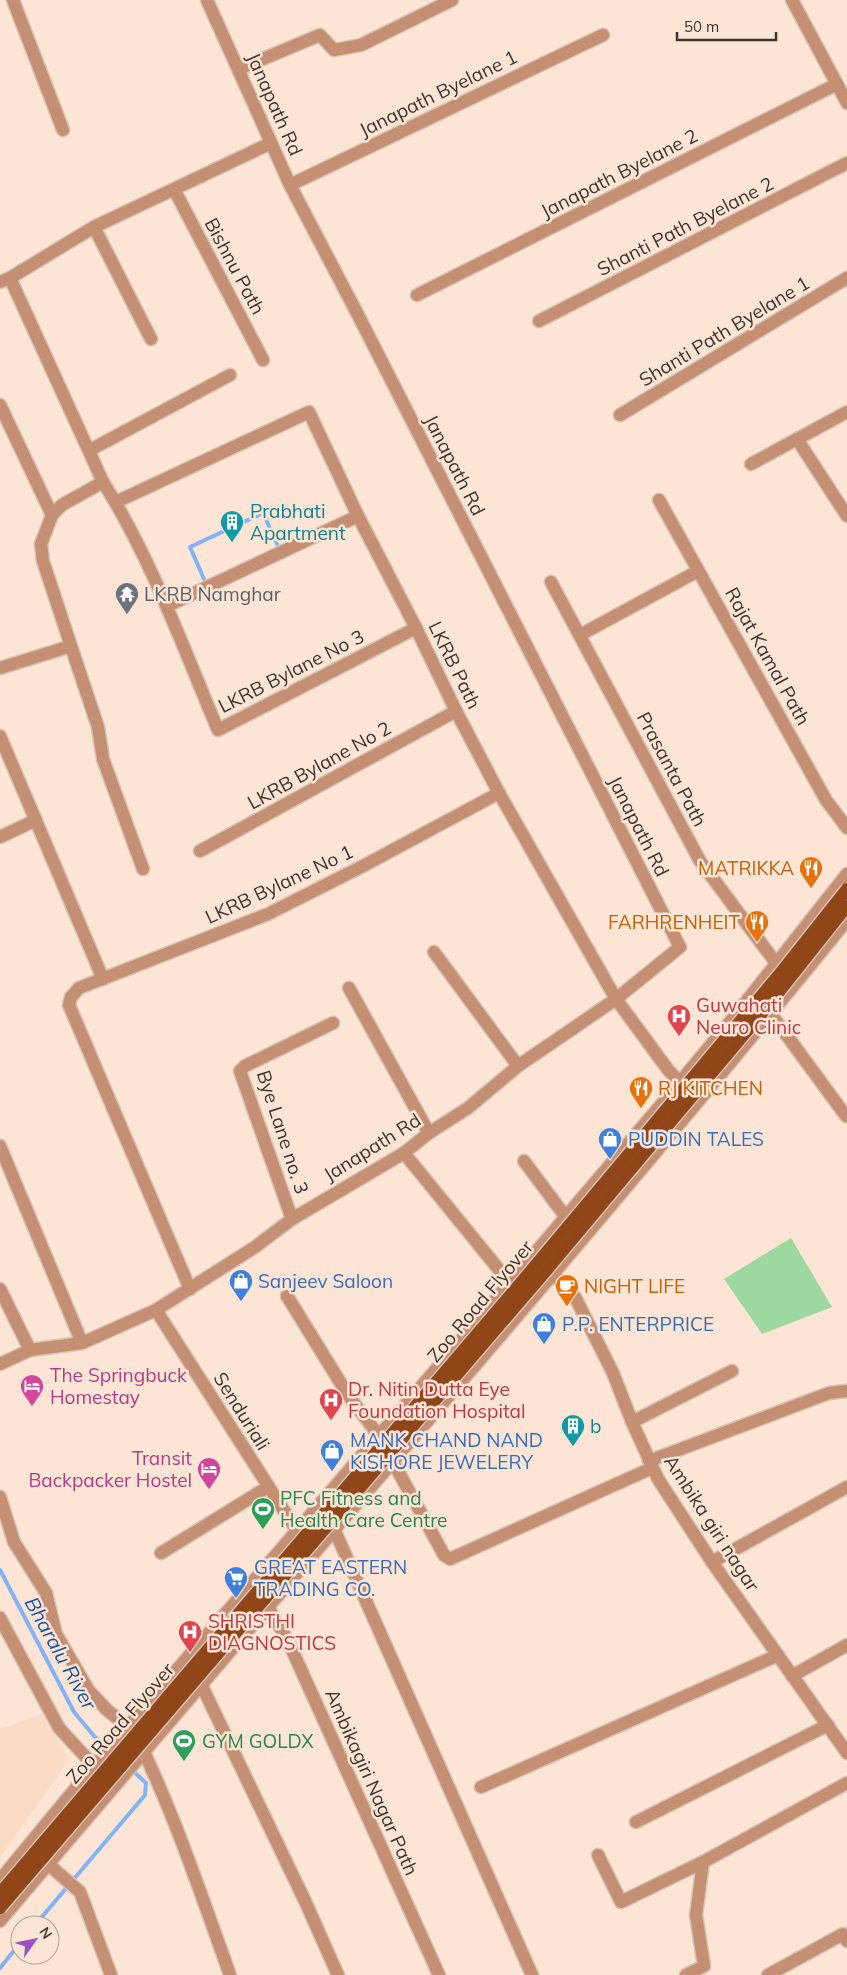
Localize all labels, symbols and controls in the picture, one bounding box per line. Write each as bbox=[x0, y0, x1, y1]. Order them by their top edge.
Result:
scale bar bbox=[677, 10, 776, 42]
text: 50 m bbox=[684, 17, 719, 36]
street label: Janapath Byelane 1 bbox=[355, 44, 521, 142]
street label: Janapath Rd bbox=[242, 49, 308, 159]
street label: Janapath Byelane 2 bbox=[537, 123, 701, 223]
street label: Shanti Path Byelane 2 bbox=[593, 171, 777, 281]
street label: Bishnu Path bbox=[199, 214, 271, 318]
street label: Shanti Path Byelane 1 bbox=[634, 271, 814, 391]
street label: Janapath Rd bbox=[419, 411, 491, 519]
place label: Prabhati Apartment bbox=[250, 499, 346, 545]
building icon: Prabhati Apartment bbox=[219, 509, 245, 543]
temple icon: LKRB Namghar bbox=[114, 581, 140, 615]
place label: LKRB Namghar bbox=[144, 582, 281, 606]
street label: Rajat Kamal Path bbox=[720, 583, 816, 729]
street label: LKRB Path bbox=[423, 617, 487, 713]
street label: LKRB Bylane No 3 bbox=[214, 624, 368, 718]
street label: Prasanta Path bbox=[632, 708, 712, 830]
street label: LKRB Bylane No 2 bbox=[243, 716, 395, 814]
street label: Janapath Rd bbox=[603, 772, 675, 880]
street label: LKRB Bylane No 1 bbox=[201, 839, 357, 929]
restaurant icon: MATRIKKA bbox=[798, 855, 824, 889]
place label: MATRIKKA bbox=[698, 856, 794, 880]
restaurant icon: FARHRENHEIT bbox=[744, 909, 770, 943]
place label: FARHRENHEIT bbox=[608, 910, 741, 934]
place label: Guwahati Neuro Clinic bbox=[696, 993, 801, 1039]
hospital icon: Guwahati Neuro Clinic bbox=[666, 1003, 692, 1037]
street label: Bye Lane no. 3 bbox=[252, 1067, 314, 1197]
restaurant icon: RJ KITCHEN bbox=[628, 1075, 654, 1109]
place label: RJ KITCHEN bbox=[658, 1076, 763, 1100]
street label: Janapath Rd bbox=[319, 1108, 425, 1186]
shop icon: PUDDIN TALES bbox=[597, 1126, 623, 1160]
place label: PUDDIN TALES bbox=[628, 1127, 764, 1151]
street label: Zoo Road Flyover bbox=[422, 1235, 538, 1367]
shop icon: Sanjeev Saloon bbox=[228, 1268, 254, 1302]
place label: Sanjeev Saloon bbox=[258, 1269, 393, 1293]
cafe icon: NIGHT LIFE bbox=[554, 1273, 580, 1307]
place label: NIGHT LIFE bbox=[584, 1274, 685, 1298]
shop icon: P.P. ENTERPRICE bbox=[531, 1311, 557, 1345]
place label: P.P. ENTERPRICE bbox=[562, 1312, 714, 1336]
place label: The Springbuck Homestay bbox=[50, 1363, 187, 1409]
street label: Senduriali bbox=[209, 1368, 275, 1454]
hotel icon: The Springbuck Homestay bbox=[19, 1373, 45, 1407]
place label: Dr. Nitin Dutta Eye Foundation Hospital bbox=[348, 1377, 526, 1423]
hospital icon: Dr. Nitin Dutta Eye Foundation Hospital bbox=[318, 1387, 344, 1421]
building icon: b bbox=[560, 1413, 586, 1447]
place label: b bbox=[590, 1414, 601, 1438]
place label: MANK CHAND NAND KISHORE JEWELERY bbox=[350, 1428, 543, 1474]
shop icon: MANK CHAND NAND KISHORE JEWELERY bbox=[319, 1438, 345, 1472]
place label: Transit Backpacker Hostel bbox=[28, 1446, 192, 1492]
street label: Ambika giri nagar bbox=[659, 1451, 765, 1596]
hotel icon: Transit Backpacker Hostel bbox=[196, 1456, 222, 1490]
place label: PFC Fitness and Health Care Centre bbox=[280, 1486, 447, 1532]
sports icon: PFC Fitness and Health Care Centre bbox=[250, 1496, 276, 1530]
place label: GREAT EASTERN TRADING CO. bbox=[254, 1555, 407, 1601]
supermarket icon: GREAT EASTERN TRADING CO. bbox=[223, 1565, 249, 1599]
water label: Bharalu River bbox=[20, 1592, 103, 1714]
place label: SHRISTHI DIAGNOSTICS bbox=[208, 1609, 336, 1655]
hospital icon: SHRISTHI DIAGNOSTICS bbox=[177, 1619, 203, 1653]
street label: Zoo Road Flyover bbox=[61, 1658, 179, 1788]
street label: Ambikagiri Nagar Path bbox=[320, 1685, 424, 1879]
sports icon: GYM GOLDX bbox=[171, 1728, 197, 1762]
place label: GYM GOLDX bbox=[202, 1729, 314, 1753]
north arrow bbox=[10, 1915, 60, 1965]
text: N bbox=[35, 1924, 56, 1942]

